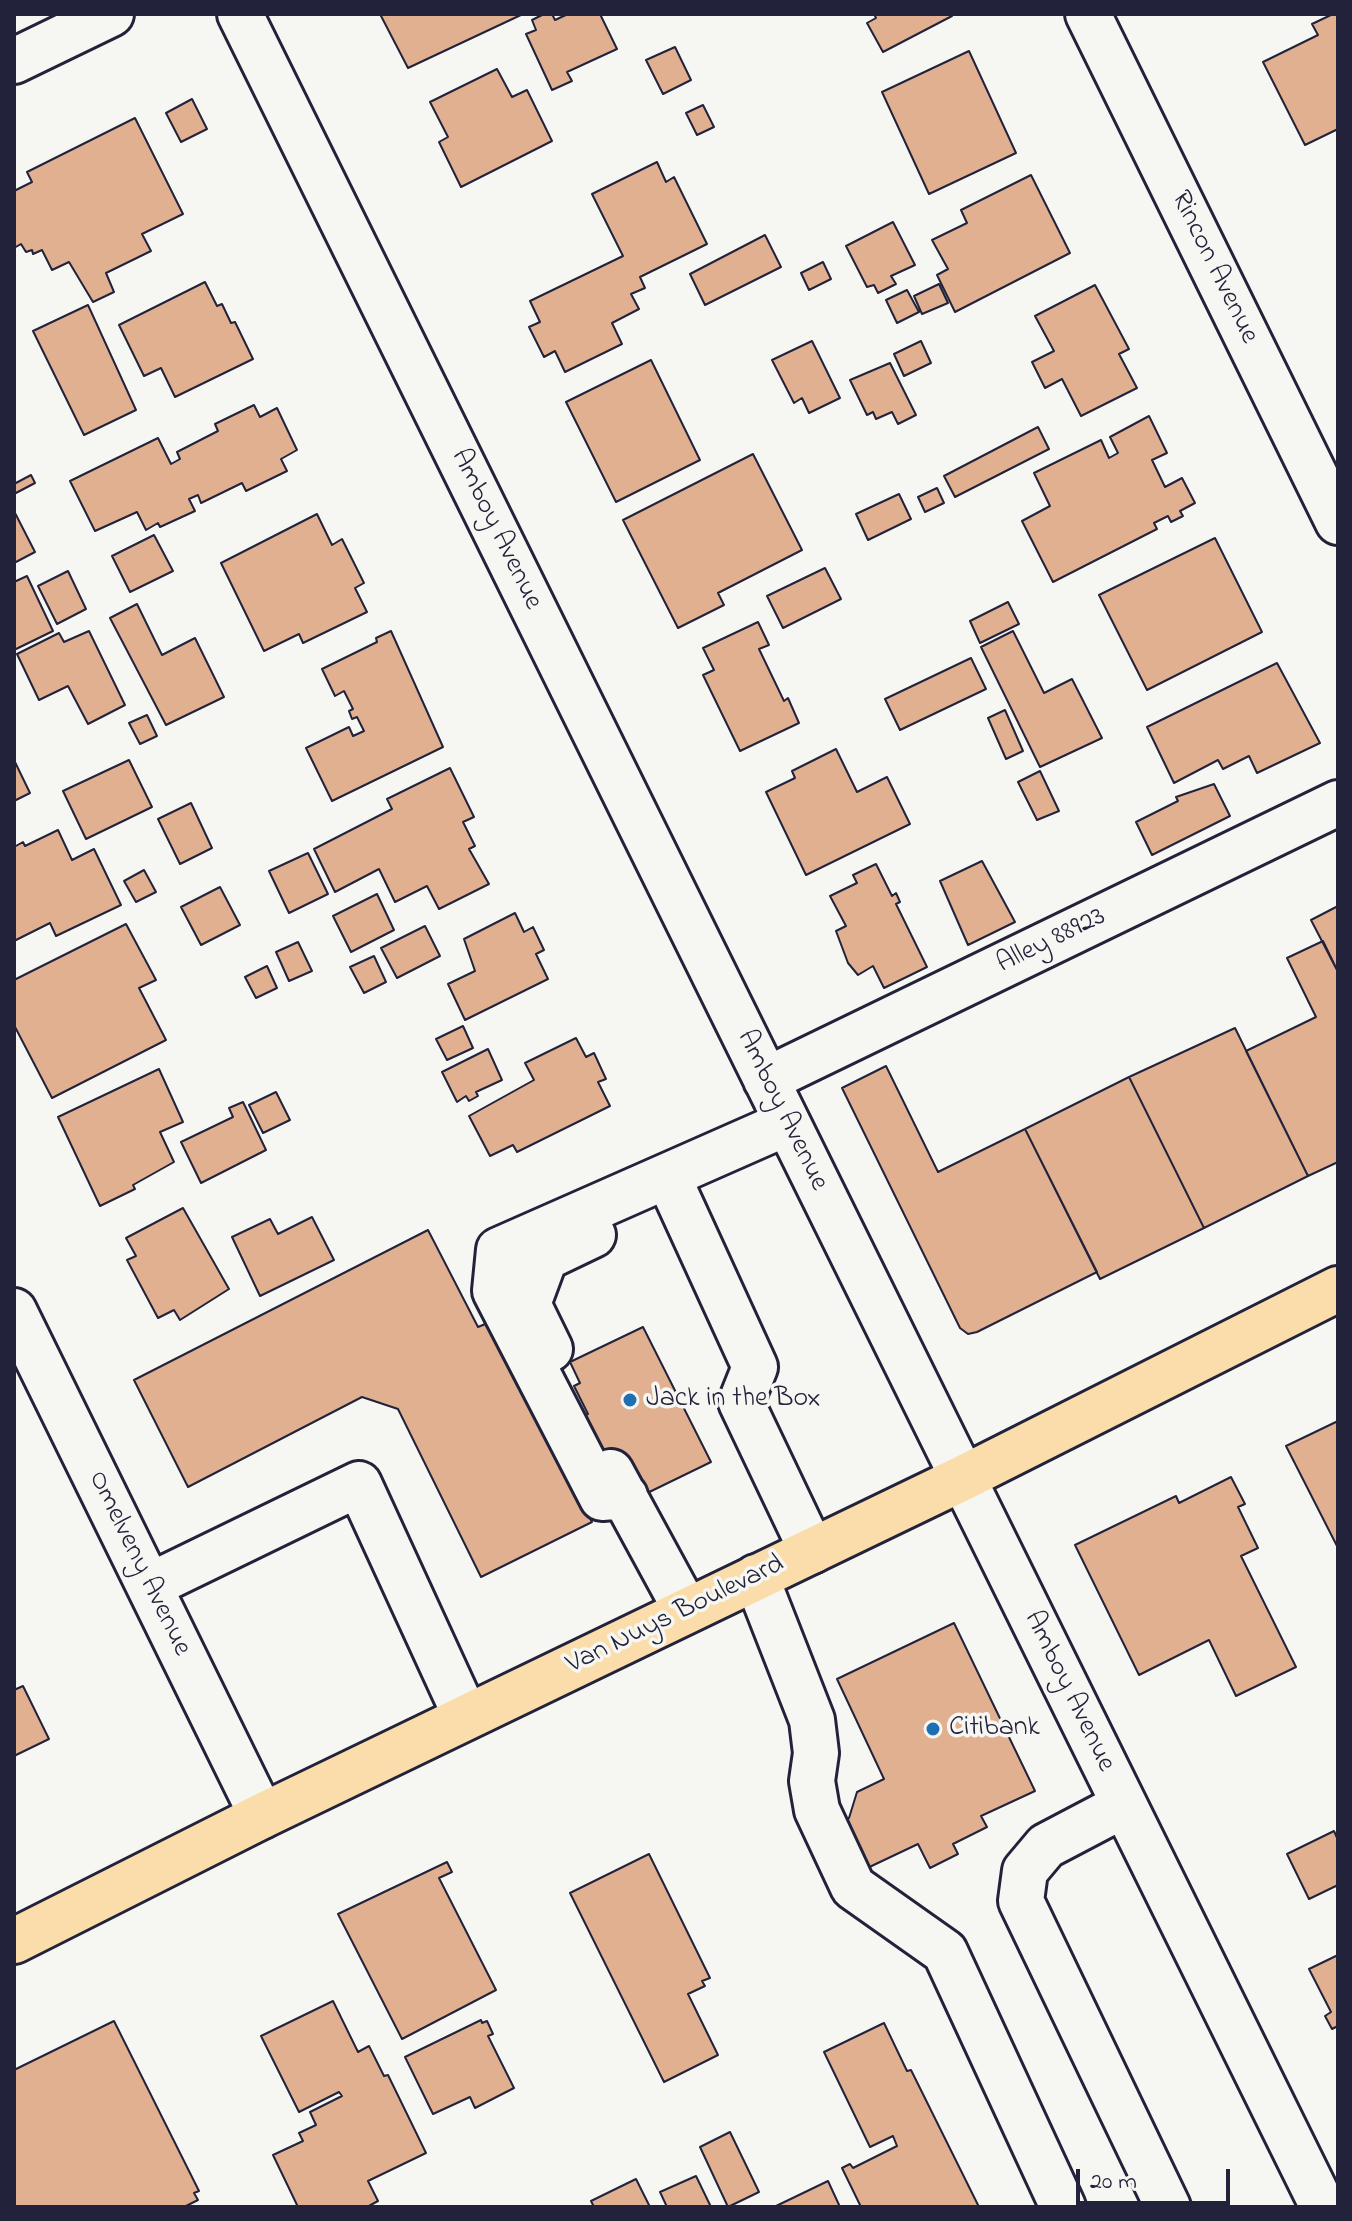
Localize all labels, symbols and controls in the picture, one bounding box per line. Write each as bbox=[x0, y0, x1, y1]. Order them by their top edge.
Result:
street label: Rincon Avenue bbox=[1162, 186, 1264, 350]
street label: Amboy Avenue bbox=[442, 444, 548, 616]
street label: Alley 88923 bbox=[992, 901, 1112, 983]
street label: Amboy Avenue bbox=[728, 1025, 834, 1197]
place label: Jack in the Box bbox=[646, 1383, 821, 1417]
marker: Jack in the Box bbox=[621, 1391, 639, 1409]
street label: Omelveny Avenue bbox=[79, 1466, 197, 1662]
street label: Van Nuys Boulevard bbox=[562, 1549, 790, 1683]
street label: Amboy Avenue bbox=[1015, 1606, 1121, 1778]
place label: Citibank bbox=[949, 1712, 1040, 1746]
marker: Citibank bbox=[924, 1720, 942, 1738]
scale bar bbox=[1080, 2153, 1234, 2203]
text: 20 m bbox=[1090, 2165, 1137, 2200]

